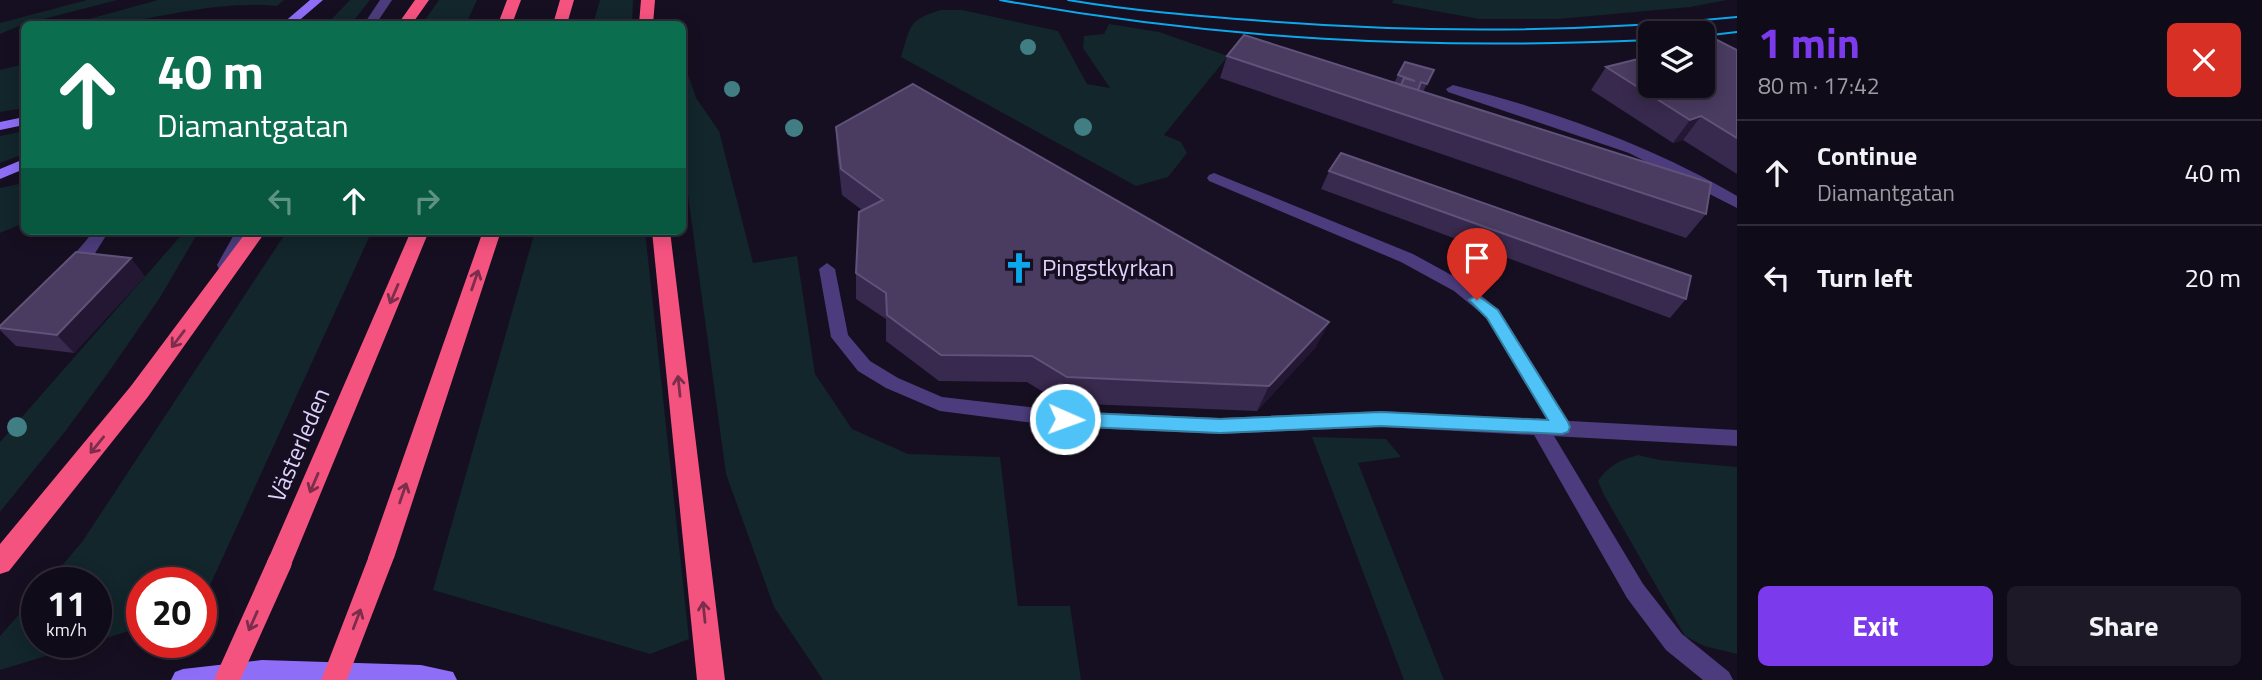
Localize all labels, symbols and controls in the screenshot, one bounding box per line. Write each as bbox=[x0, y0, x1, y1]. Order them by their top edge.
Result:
text: 1 min bbox=[1758, 10, 1860, 74]
map controls bbox=[1638, 21, 1715, 98]
button: layers bbox=[1638, 21, 1715, 98]
button: close bbox=[2167, 23, 2241, 97]
text: 40 m bbox=[157, 33, 264, 108]
icon: ahead bbox=[42, 49, 133, 140]
text: 80 m · 17:42 bbox=[1758, 68, 1880, 103]
text: Diamantgatan bbox=[157, 101, 349, 149]
text: Continue bbox=[1817, 136, 1917, 175]
text: 40 m bbox=[2184, 153, 2241, 192]
icon: ahead bbox=[1758, 154, 1796, 192]
text: Diamantgatan bbox=[1817, 175, 1955, 210]
icon: left bbox=[262, 182, 300, 220]
icon: ahead bbox=[335, 182, 373, 220]
icon: right bbox=[408, 182, 446, 220]
pin bbox=[1447, 228, 1507, 300]
icon: arrive bbox=[1458, 239, 1496, 277]
place label: Pingstkyrkan bbox=[1042, 249, 1174, 285]
church icon: Pingstkyrkan bbox=[1002, 251, 1036, 285]
text: Turn left bbox=[1817, 258, 1912, 297]
text: 20 m bbox=[2184, 258, 2241, 297]
icon: left bbox=[1758, 259, 1796, 297]
one-way arrow bbox=[470, 270, 482, 292]
one-way arrow bbox=[387, 283, 400, 304]
one-way arrow bbox=[170, 330, 185, 348]
one-way arrow bbox=[672, 375, 685, 398]
street label: Västerleden bbox=[258, 382, 338, 507]
position arrow bbox=[1028, 382, 1102, 456]
one-way arrow bbox=[89, 435, 104, 454]
one-way arrow bbox=[307, 471, 320, 493]
one-way arrow bbox=[397, 482, 410, 504]
speed limit sign: 20 bbox=[126, 567, 217, 658]
text: 11 bbox=[47, 576, 86, 630]
button: Exit bbox=[1758, 586, 1993, 666]
button: Share bbox=[2007, 586, 2241, 666]
one-way arrow bbox=[697, 601, 710, 624]
one-way arrow bbox=[352, 608, 365, 630]
one-way arrow bbox=[246, 610, 259, 631]
text: km/h bbox=[46, 616, 87, 643]

